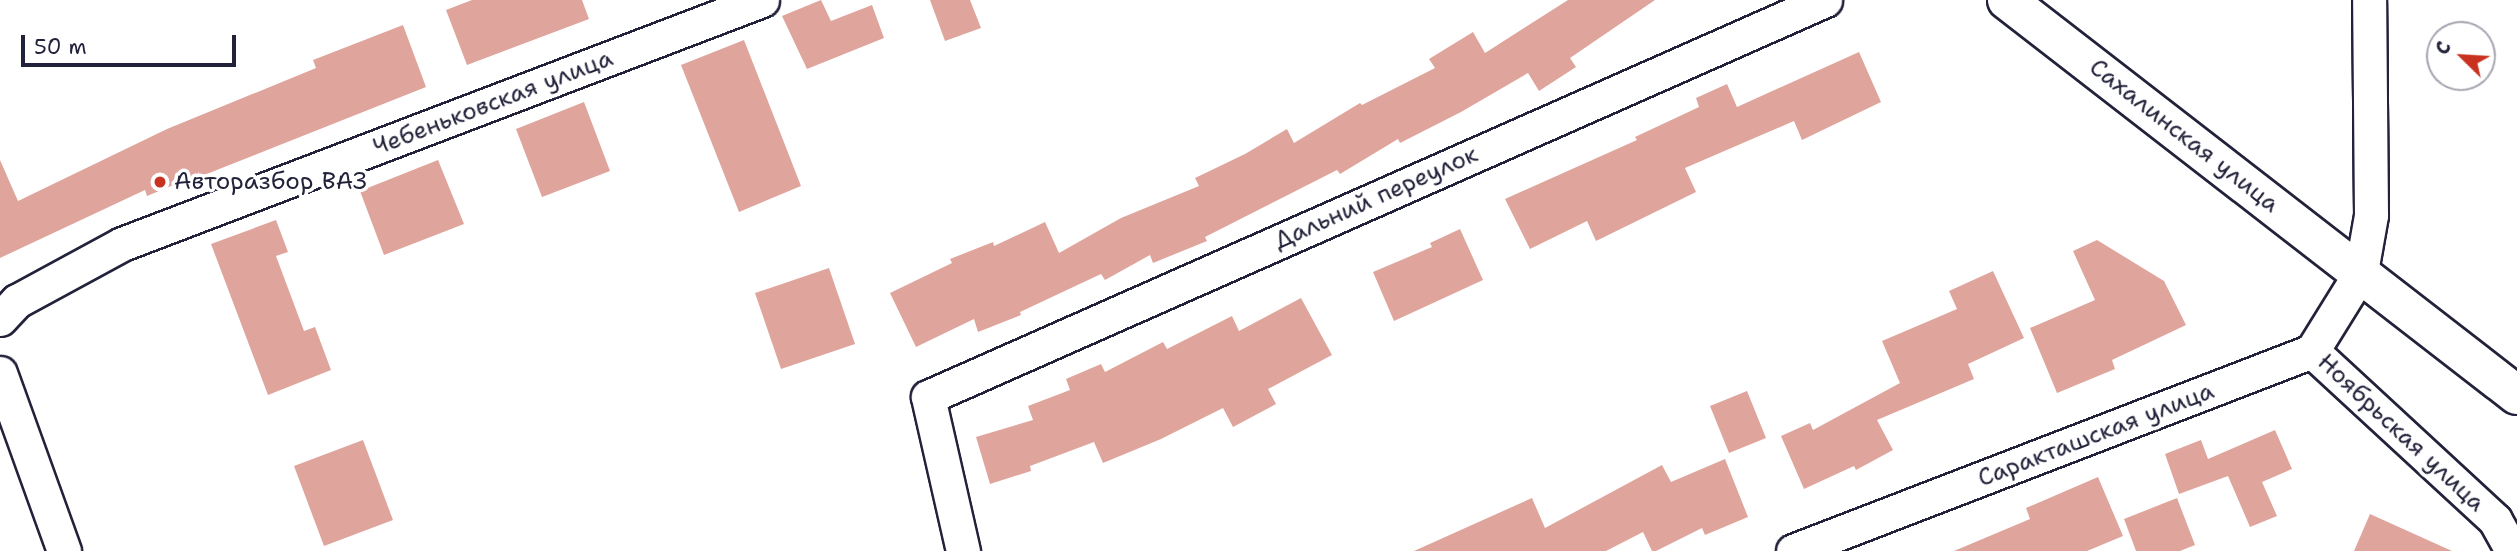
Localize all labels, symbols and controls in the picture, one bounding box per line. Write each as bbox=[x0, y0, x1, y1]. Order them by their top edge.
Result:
scale bar bbox=[24, 21, 240, 65]
north arrow bbox=[2426, 21, 2496, 91]
text: 50 m bbox=[34, 33, 87, 61]
text: С bbox=[2429, 38, 2457, 58]
street label: Чебеньковская улица bbox=[369, 44, 617, 162]
street label: Сахалинская улица bbox=[2083, 53, 2285, 219]
street label: Дальний переулок bbox=[1270, 140, 1482, 256]
place label: Авторазбор ВАЗ bbox=[174, 168, 367, 196]
marker: Авторазбор ВАЗ bbox=[152, 174, 168, 190]
street label: Ноябрьская улица bbox=[2311, 348, 2491, 518]
street label: Саракташская улица bbox=[1974, 377, 2218, 493]

